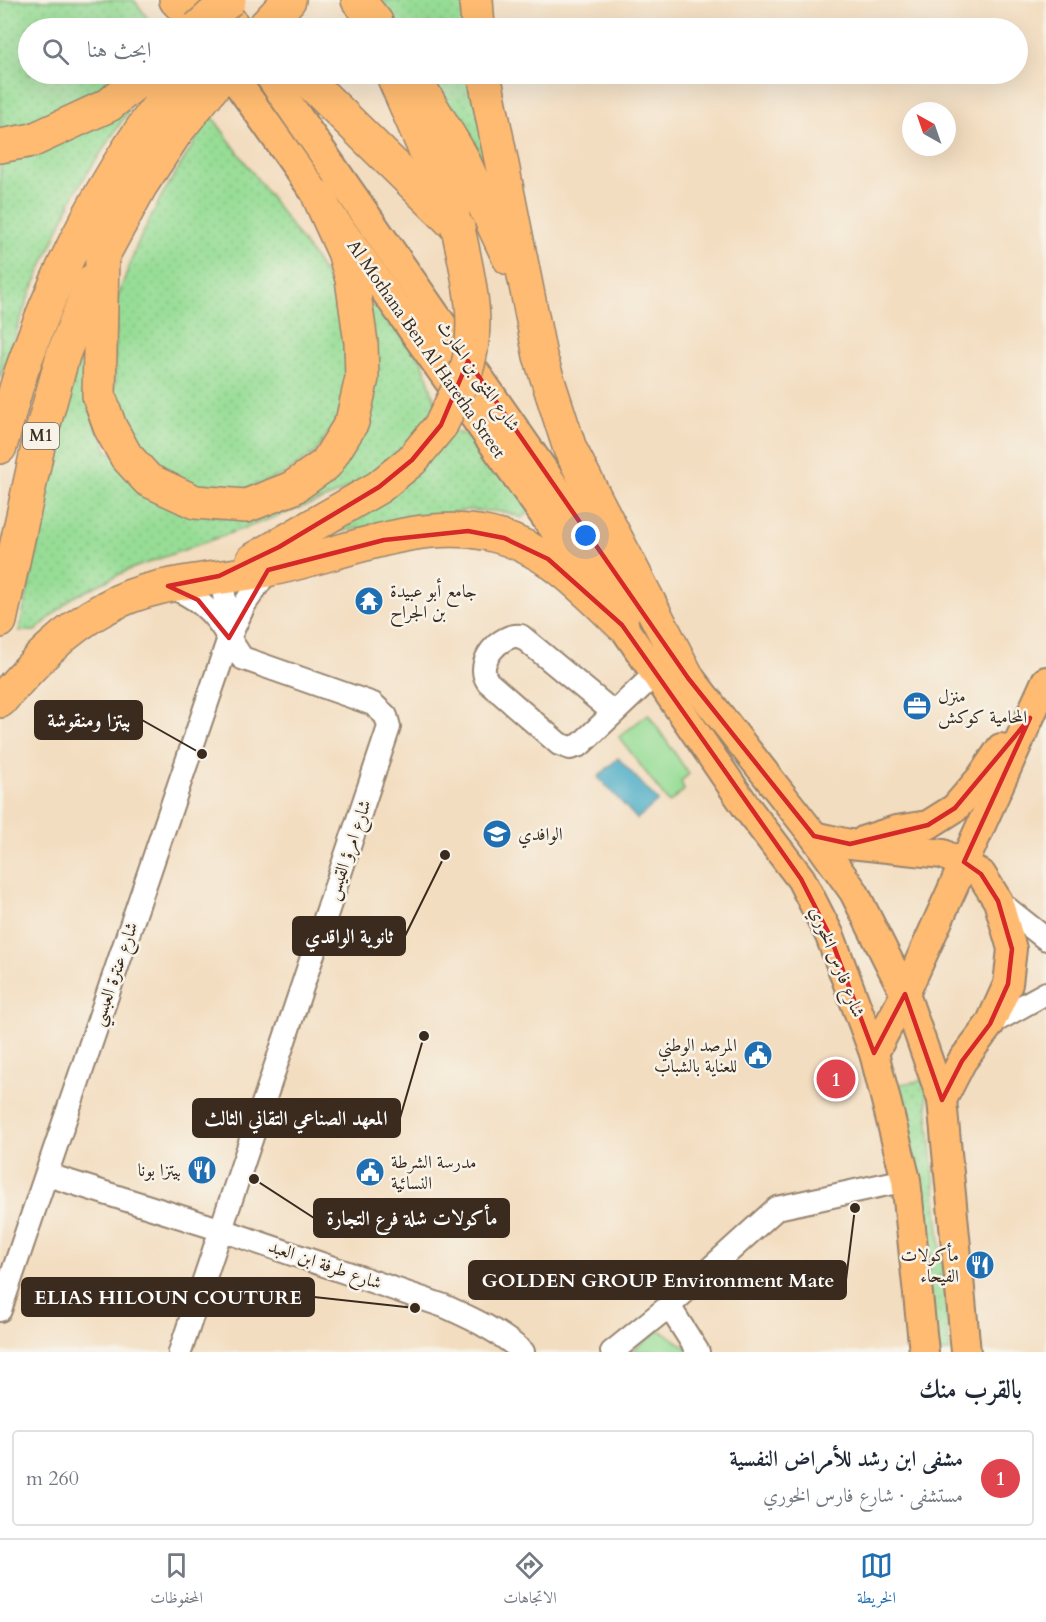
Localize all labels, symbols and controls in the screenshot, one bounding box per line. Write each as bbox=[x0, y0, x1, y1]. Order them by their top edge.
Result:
search box bbox=[18, 18, 1028, 84]
icon: search bbox=[39, 35, 72, 68]
text: ابحث هنا bbox=[87, 35, 152, 65]
north arrow bbox=[902, 102, 956, 156]
street label: Al Mothana Ben Al Haretha Street bbox=[341, 235, 512, 464]
street label: شارع المثنى بن الحارث bbox=[429, 315, 526, 438]
road number: M1 bbox=[23, 423, 59, 449]
your location bbox=[571, 521, 600, 550]
place label: جامع أبو عبيدة بن الجراح bbox=[390, 578, 477, 628]
temple icon: جامع أبو عبيدة بن الجراح bbox=[353, 585, 385, 617]
place label: منزل المحامية كوكش bbox=[938, 684, 1027, 730]
office icon: منزل المحامية كوكش bbox=[901, 690, 933, 722]
callout: بيتزا ومنقوشة bbox=[35, 701, 142, 739]
text: بيتزا ومنقوشة bbox=[47, 707, 131, 734]
street label: شارع امرؤ القيس bbox=[320, 797, 380, 904]
school or university icon: الوافدي bbox=[481, 818, 513, 850]
place label: الوافدي bbox=[518, 822, 563, 849]
street label: شارع فارس الخوري bbox=[801, 903, 871, 1022]
callout: ثانوية الواقدي bbox=[293, 917, 405, 955]
street label: شارع عنترة العبسي bbox=[86, 919, 148, 1031]
text: ثانوية الواقدي bbox=[305, 923, 394, 953]
place label: المرصد الوطني للعناية بالشباب bbox=[654, 1033, 737, 1079]
public building icon: المرصد الوطني للعناية بالشباب bbox=[742, 1039, 774, 1071]
pin: 1 bbox=[816, 1056, 856, 1102]
callout: المعهد الصناعي التقاني الثالث bbox=[193, 1099, 400, 1137]
text: المعهد الصناعي التقاني الثالث bbox=[204, 1105, 388, 1134]
place label: مدرسة الشرطة النسائية bbox=[391, 1150, 476, 1196]
restaurant icon: بيتزا بونا bbox=[186, 1154, 218, 1186]
public building icon: مدرسة الشرطة النسائية bbox=[354, 1156, 386, 1188]
place label: بيتزا بونا bbox=[138, 1158, 181, 1183]
callout: مأكولات شلة فرع التجارة bbox=[314, 1199, 509, 1237]
text: مأكولات شلة فرع التجارة bbox=[326, 1204, 498, 1235]
street label: شارع طرفة ابن العبد bbox=[264, 1234, 385, 1298]
place label: مأكولات الفيحاء bbox=[901, 1242, 959, 1289]
restaurant icon: مأكولات الفيحاء bbox=[964, 1249, 996, 1281]
callout: GOLDEN GROUP Environment Mate bbox=[469, 1261, 846, 1299]
text: GOLDEN GROUP Environment Mate bbox=[482, 1267, 834, 1294]
callout: ELIAS HILOUN COUTURE bbox=[22, 1278, 314, 1316]
text: ELIAS HILOUN COUTURE bbox=[34, 1284, 302, 1311]
text: بالقرب منك bbox=[919, 1372, 1022, 1407]
text: مشفى ابن رشد للأمراض النفسية bbox=[729, 1444, 963, 1474]
text: 260 m bbox=[26, 1465, 79, 1492]
text: 1 bbox=[995, 1465, 1006, 1492]
text: مستشفى · شارع فارس الخوري bbox=[763, 1482, 963, 1509]
tab: المحفوظات bbox=[150, 1549, 203, 1613]
tab: الاتجاهات bbox=[503, 1549, 557, 1613]
tab: الخريطة bbox=[857, 1549, 896, 1613]

